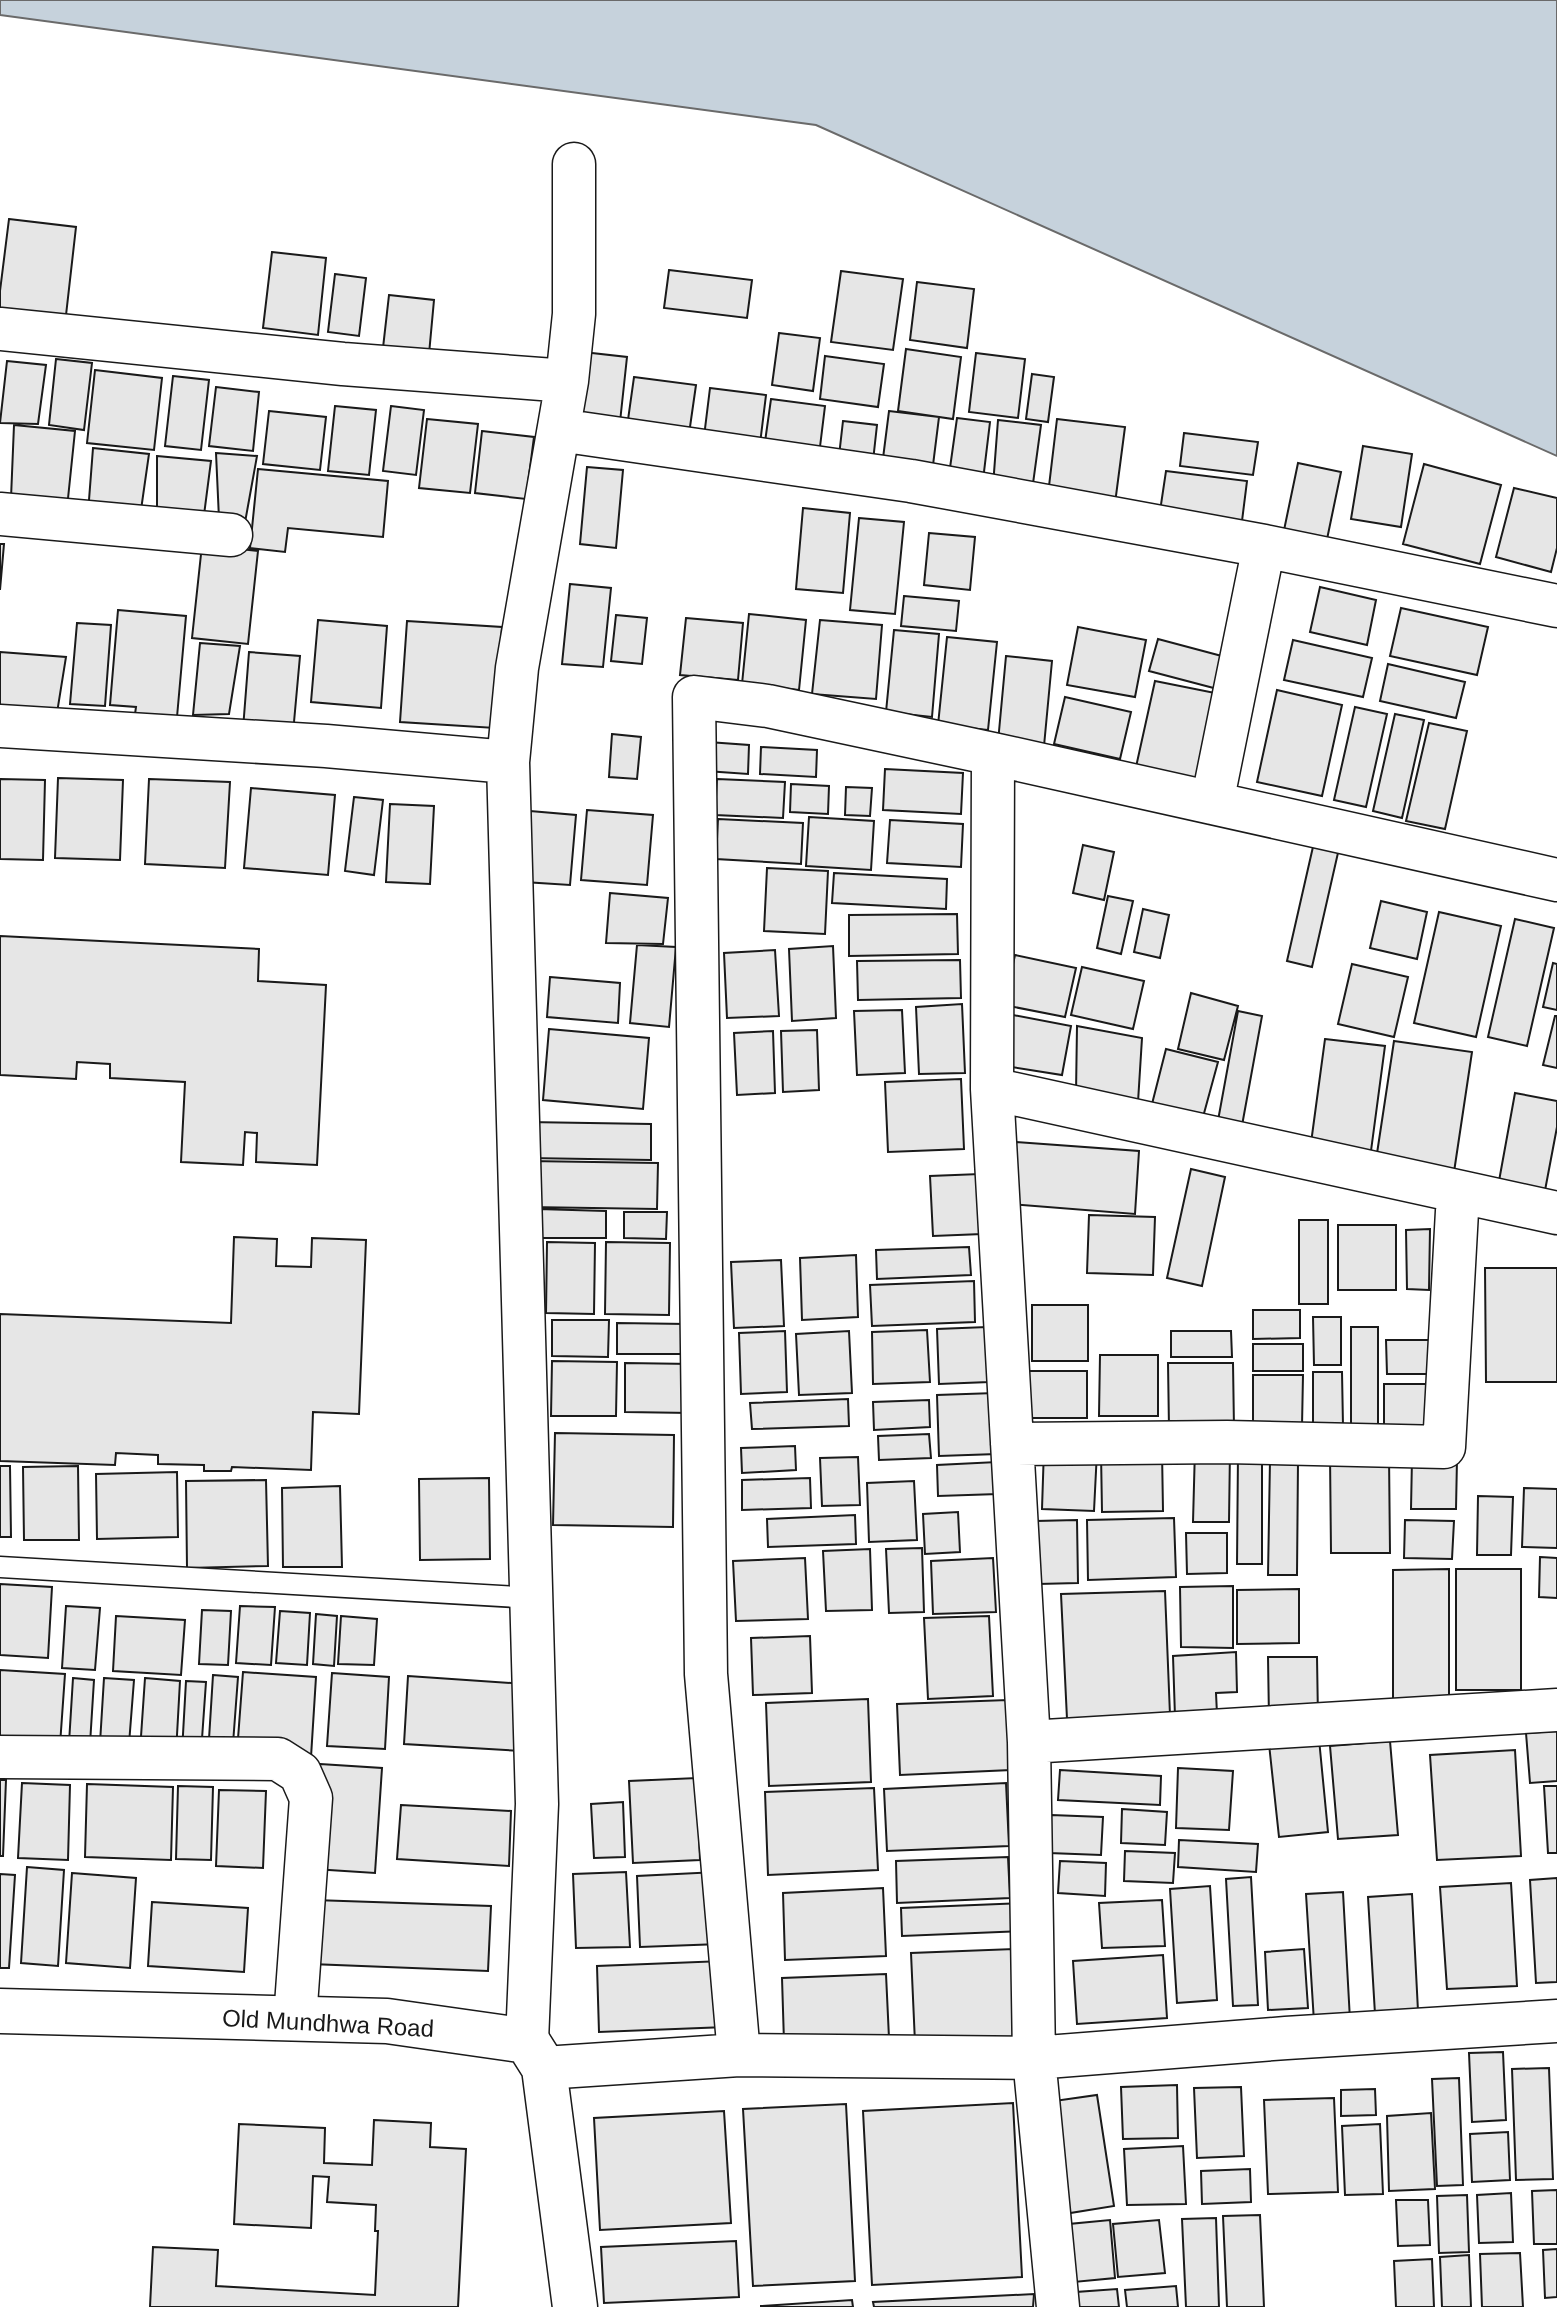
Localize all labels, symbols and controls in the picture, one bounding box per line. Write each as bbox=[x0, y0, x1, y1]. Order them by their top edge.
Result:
street label: Old Mundhwa Road bbox=[221, 2004, 435, 2042]

